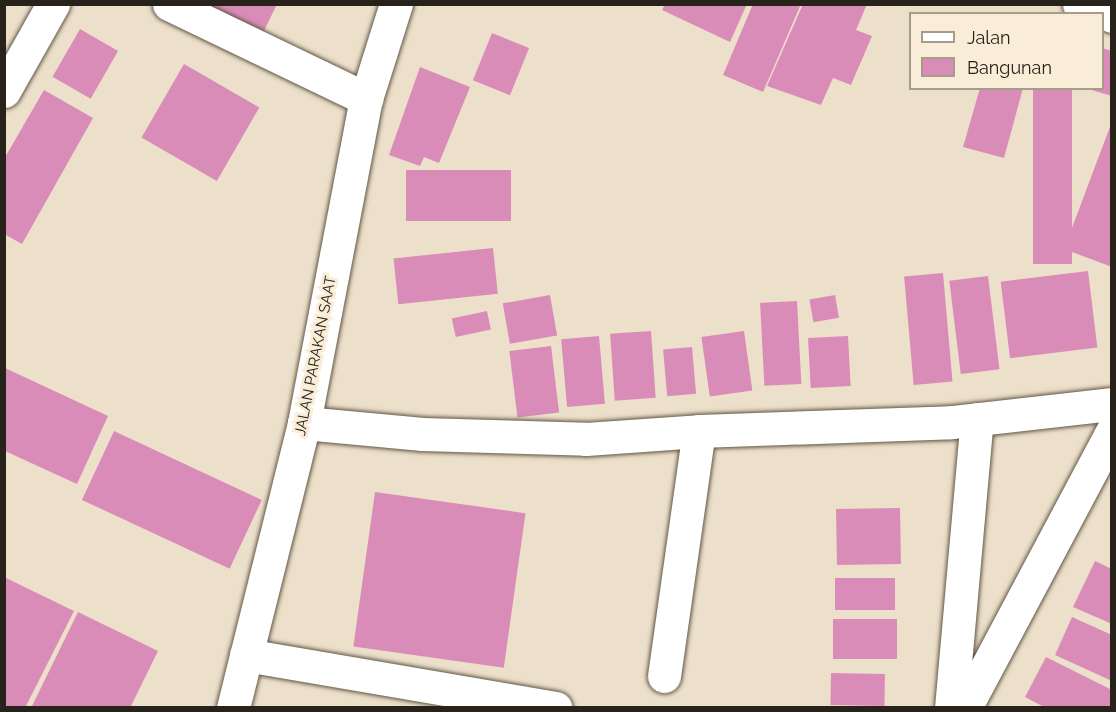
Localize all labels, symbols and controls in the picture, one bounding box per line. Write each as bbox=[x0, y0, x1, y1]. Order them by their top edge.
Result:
legend bbox=[909, 12, 1104, 90]
text: Jalan bbox=[967, 27, 1011, 48]
text: Bangunan bbox=[967, 57, 1052, 78]
street label: JALAN PARAKAN SAAT bbox=[292, 275, 340, 437]

